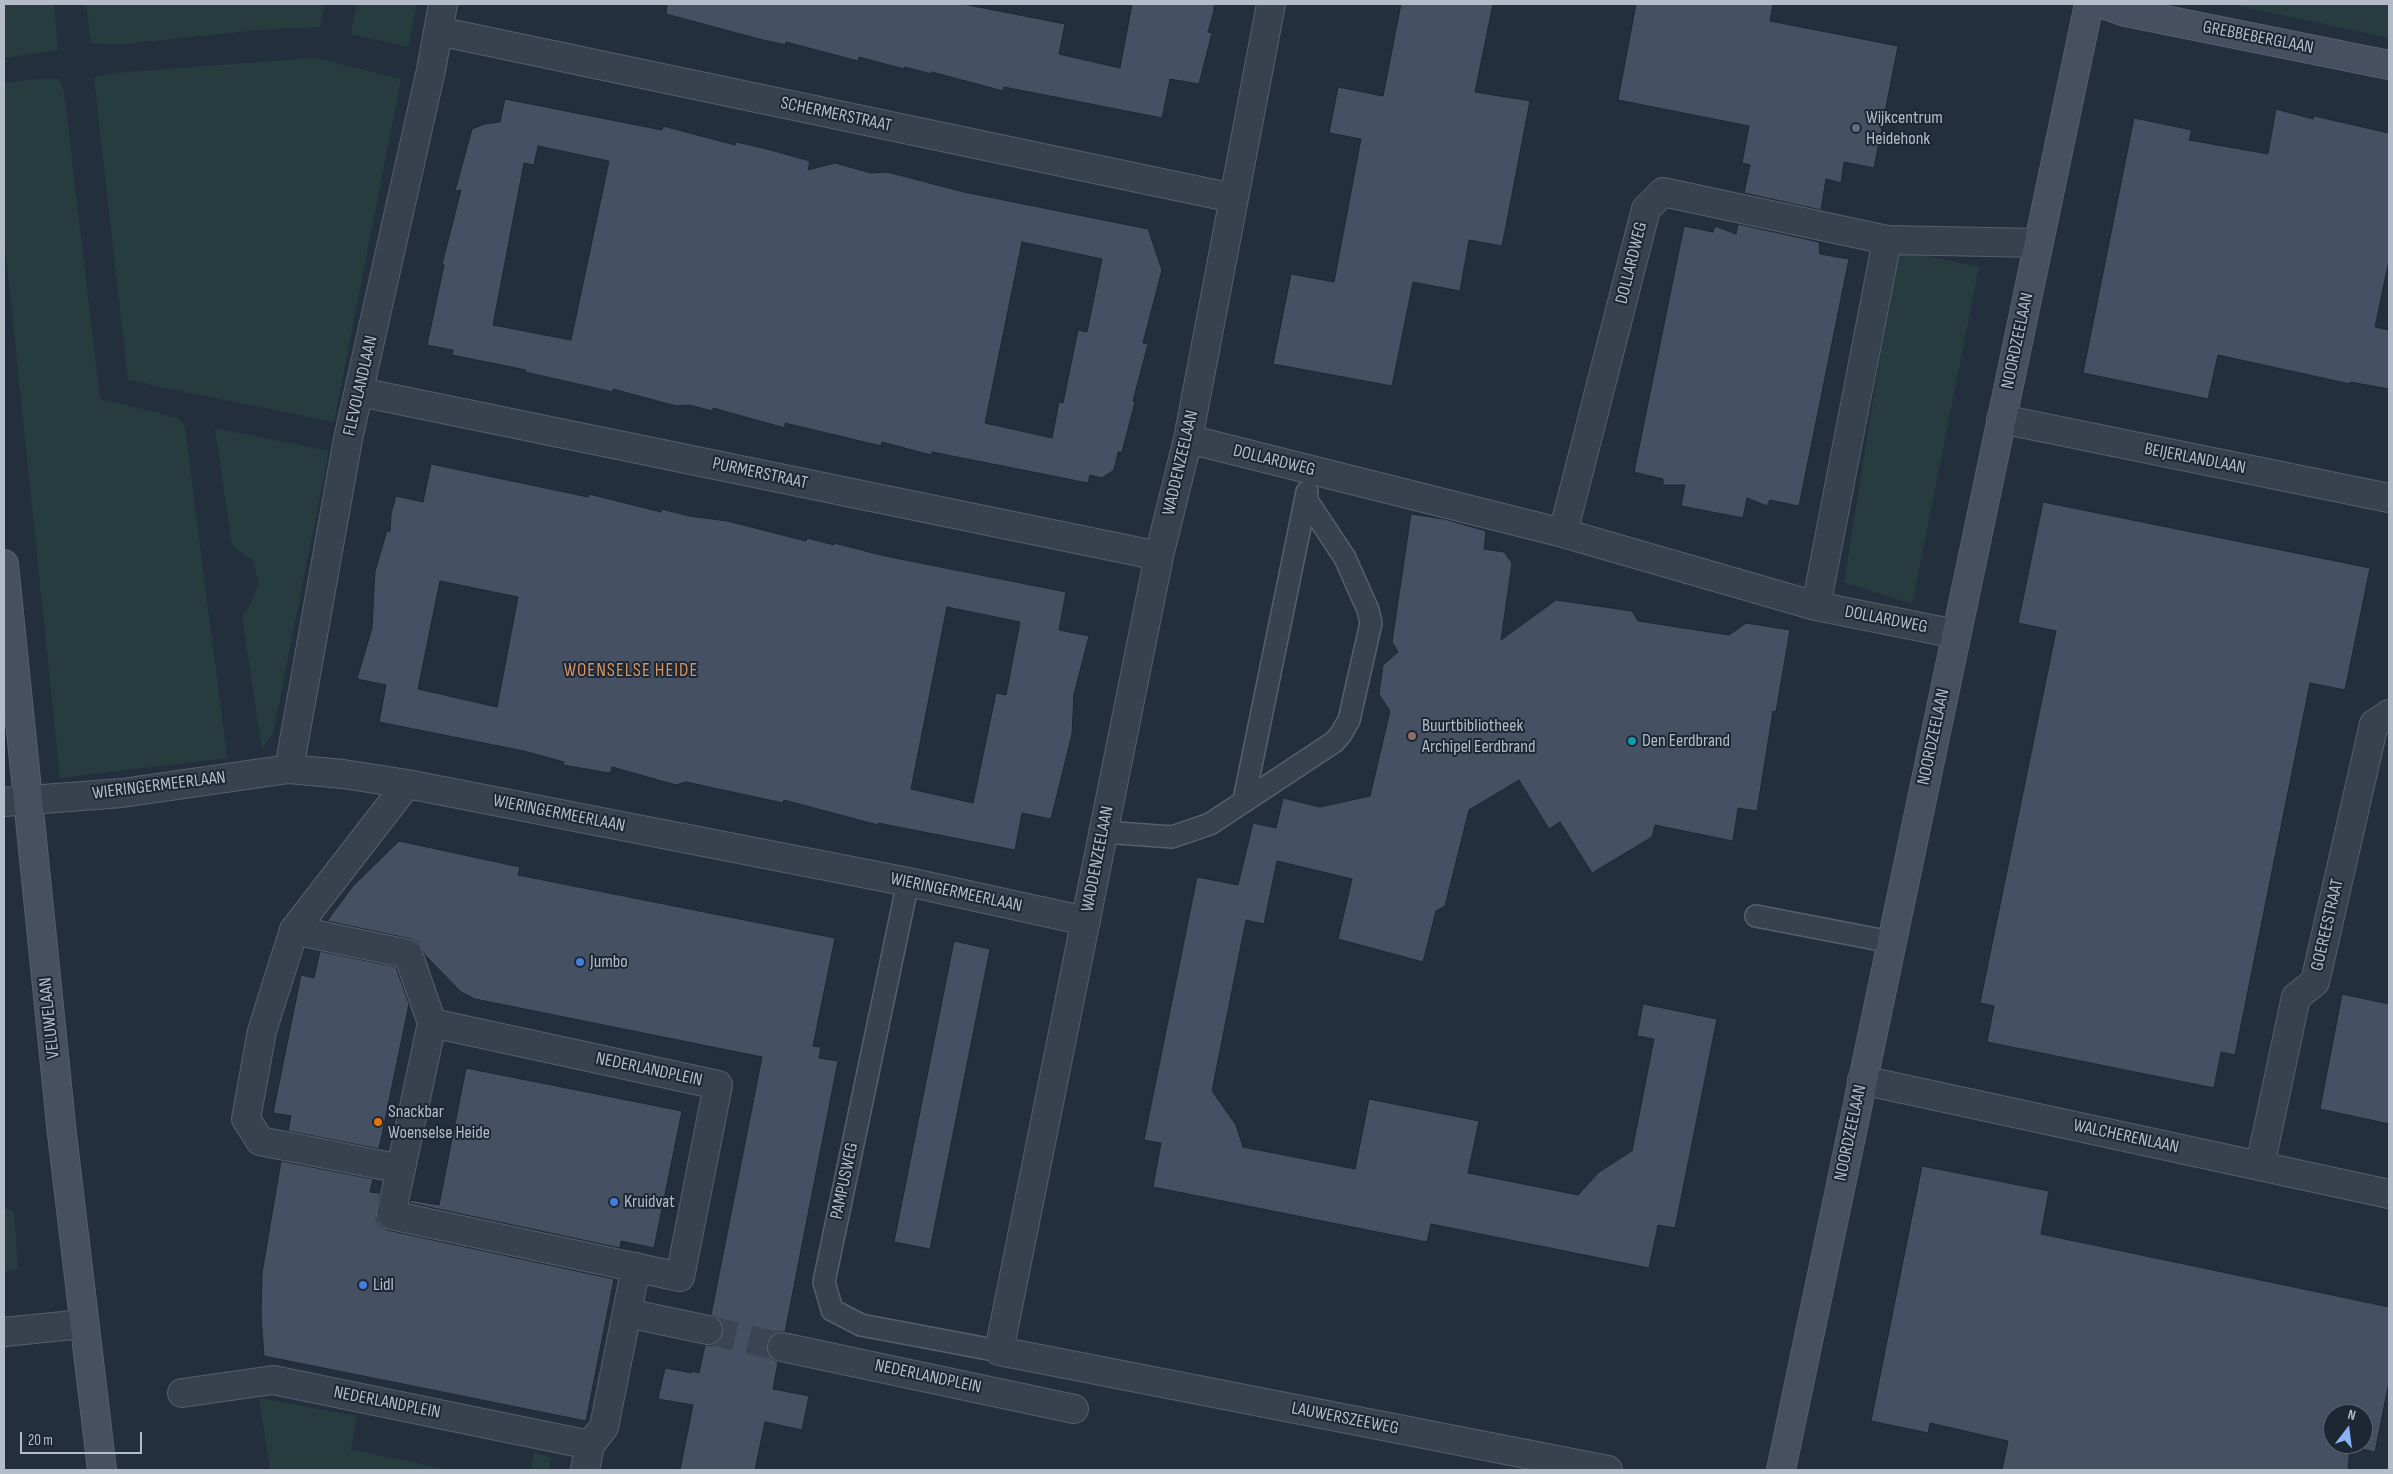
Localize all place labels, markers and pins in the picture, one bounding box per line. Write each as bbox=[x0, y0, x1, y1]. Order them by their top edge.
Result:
place label: Wijkcentrum Heidehonk bbox=[1866, 107, 1943, 150]
marker: Wijkcentrum Heidehonk bbox=[1850, 122, 1862, 134]
place label: Buurtbibliotheek Archipel Eerdbrand bbox=[1422, 715, 1535, 758]
marker: Buurtbibliotheek Archipel Eerdbrand bbox=[1406, 730, 1418, 742]
place label: Den Eerdbrand bbox=[1642, 730, 1730, 752]
marker: Den Eerdbrand bbox=[1626, 735, 1638, 747]
place label: Jumbo bbox=[590, 951, 628, 973]
marker: Jumbo bbox=[574, 956, 586, 968]
place label: Snackbar Woenselse Heide bbox=[388, 1101, 490, 1144]
marker: Snackbar Woenselse Heide bbox=[372, 1116, 384, 1128]
place label: Kruidvat bbox=[624, 1191, 675, 1213]
marker: Kruidvat bbox=[608, 1196, 620, 1208]
place label: Lidl bbox=[373, 1274, 394, 1296]
marker: Lidl bbox=[357, 1279, 369, 1291]

